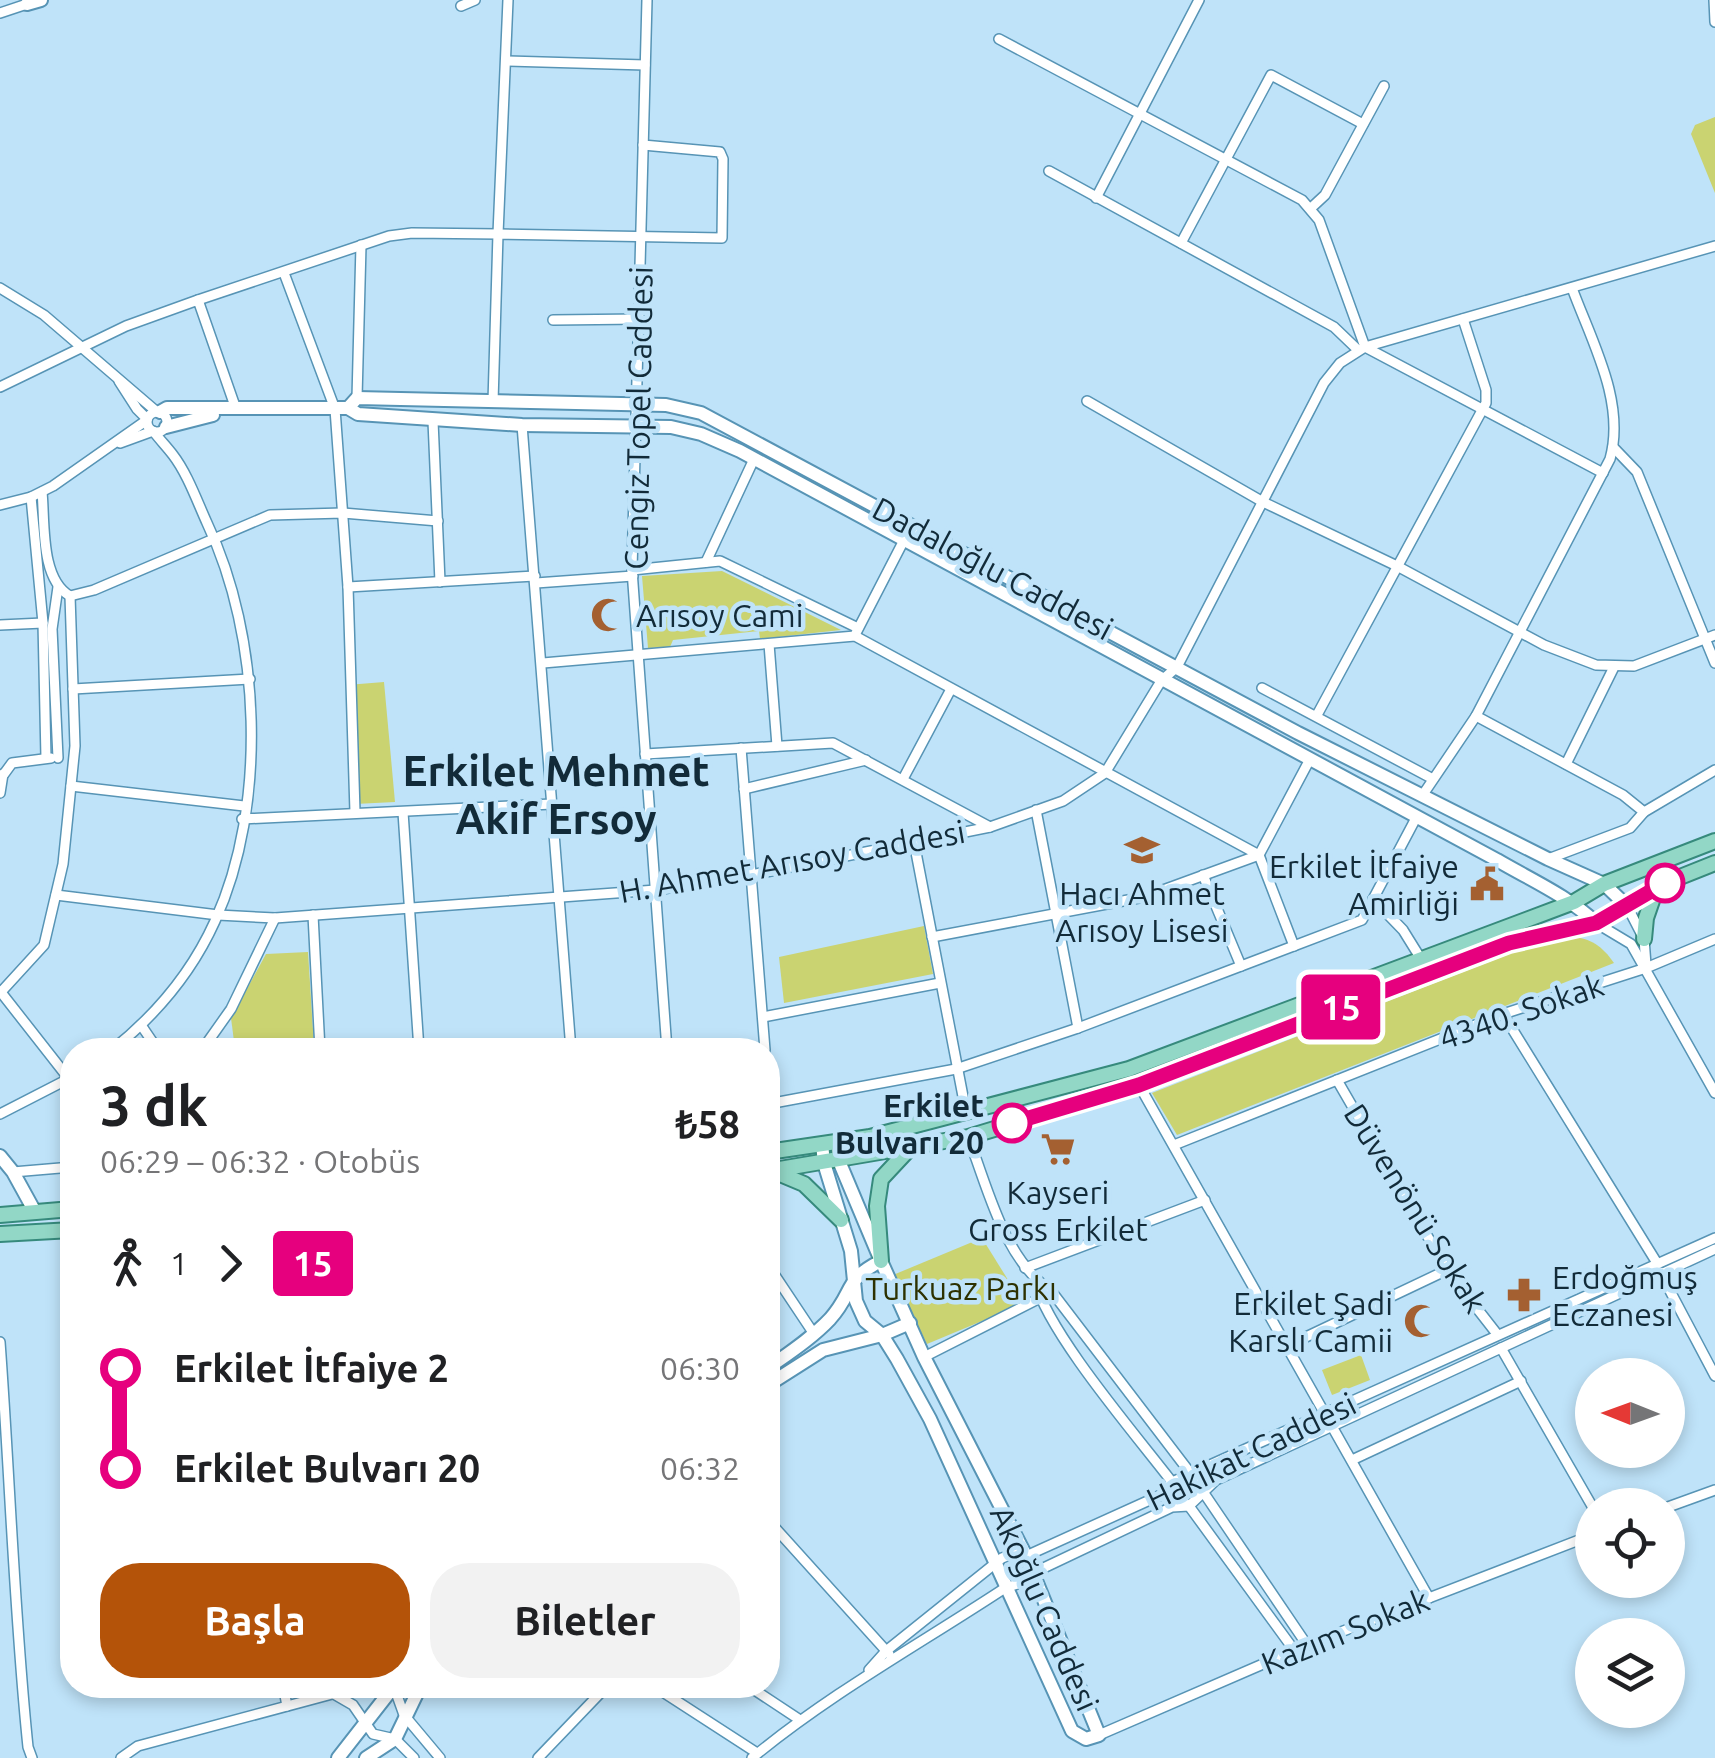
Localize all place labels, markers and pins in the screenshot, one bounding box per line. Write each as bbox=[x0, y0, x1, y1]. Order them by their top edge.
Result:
mosque icon: Arısoy Cami bbox=[589, 596, 627, 634]
place label: Arısoy Cami bbox=[636, 597, 804, 633]
school or university icon: Hacı Ahmet Arısoy Lisesi bbox=[1123, 831, 1161, 869]
place label: Erkilet İtfaiye Amirliği bbox=[1269, 848, 1459, 921]
unlabelled marker bbox=[1646, 864, 1684, 902]
public building icon: Erkilet İtfaiye Amirliği bbox=[1468, 865, 1506, 903]
place label: Hacı Ahmet Arısoy Lisesi bbox=[1055, 875, 1229, 948]
place label: Erkilet Bulvarı 20 bbox=[835, 1087, 984, 1160]
marker: Erkilet Bulvarı 20 bbox=[993, 1104, 1031, 1142]
supermarket icon: Kayseri Gross Erkilet bbox=[1039, 1130, 1077, 1168]
place label: Kayseri Gross Erkilet bbox=[968, 1174, 1148, 1247]
place label: Erdoğmuş Eczanesi bbox=[1552, 1259, 1698, 1332]
pharmacy icon: Erdoğmuş Eczanesi bbox=[1505, 1276, 1543, 1314]
place label: Erkilet Şadi Karslı Camii bbox=[1228, 1285, 1393, 1358]
mosque icon: Erkilet Şadi Karslı Camii bbox=[1402, 1302, 1440, 1340]

